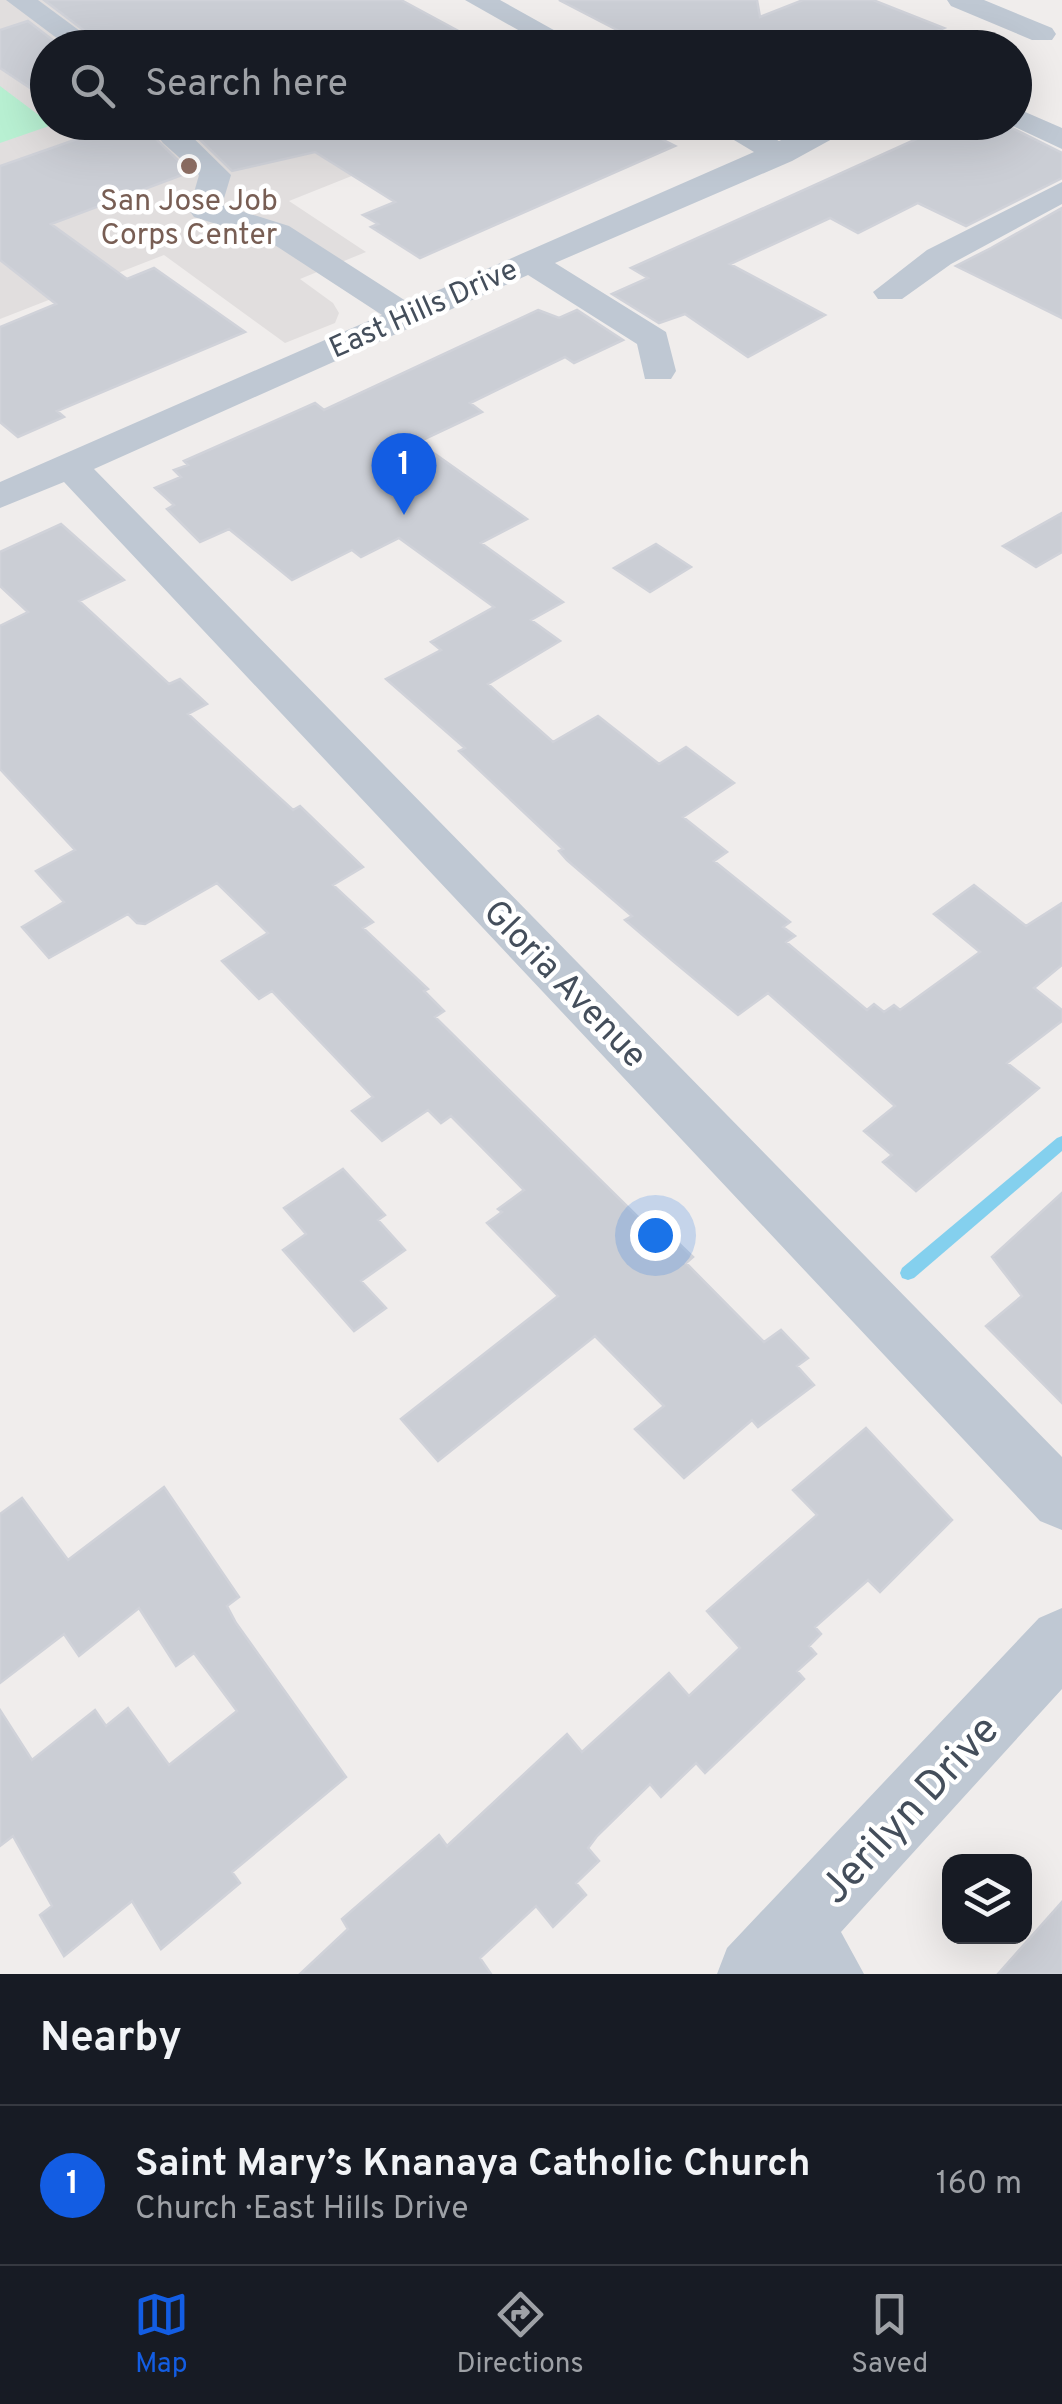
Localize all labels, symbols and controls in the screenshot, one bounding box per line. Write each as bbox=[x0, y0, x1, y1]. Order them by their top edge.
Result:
search box bbox=[30, 30, 1032, 140]
icon: search bbox=[65, 58, 120, 113]
text: Search here bbox=[145, 61, 348, 110]
marker: San Jose Job Corps Center bbox=[178, 155, 200, 177]
place label: San Jose Job Corps Center bbox=[100, 184, 278, 255]
street label: East Hills Drive bbox=[324, 252, 524, 368]
pin: 1 bbox=[372, 432, 436, 515]
street label: Gloria Avenue bbox=[473, 892, 655, 1078]
your location bbox=[630, 1210, 681, 1261]
street label: Jerilyn Drive bbox=[810, 1705, 1012, 1917]
map controls bbox=[942, 1854, 1032, 1944]
button: layers bbox=[942, 1854, 1032, 1944]
text: Nearby bbox=[40, 2013, 182, 2066]
text: Saint Mary’s Knanaya Catholic Church bbox=[135, 2141, 810, 2190]
text: 1 bbox=[66, 2165, 79, 2205]
text: 160 m bbox=[936, 2165, 1022, 2205]
text: Church · East Hills Drive bbox=[135, 2190, 468, 2230]
tab: Map bbox=[134, 2287, 189, 2383]
tab: Directions bbox=[456, 2287, 584, 2383]
tab: Saved bbox=[851, 2287, 928, 2383]

